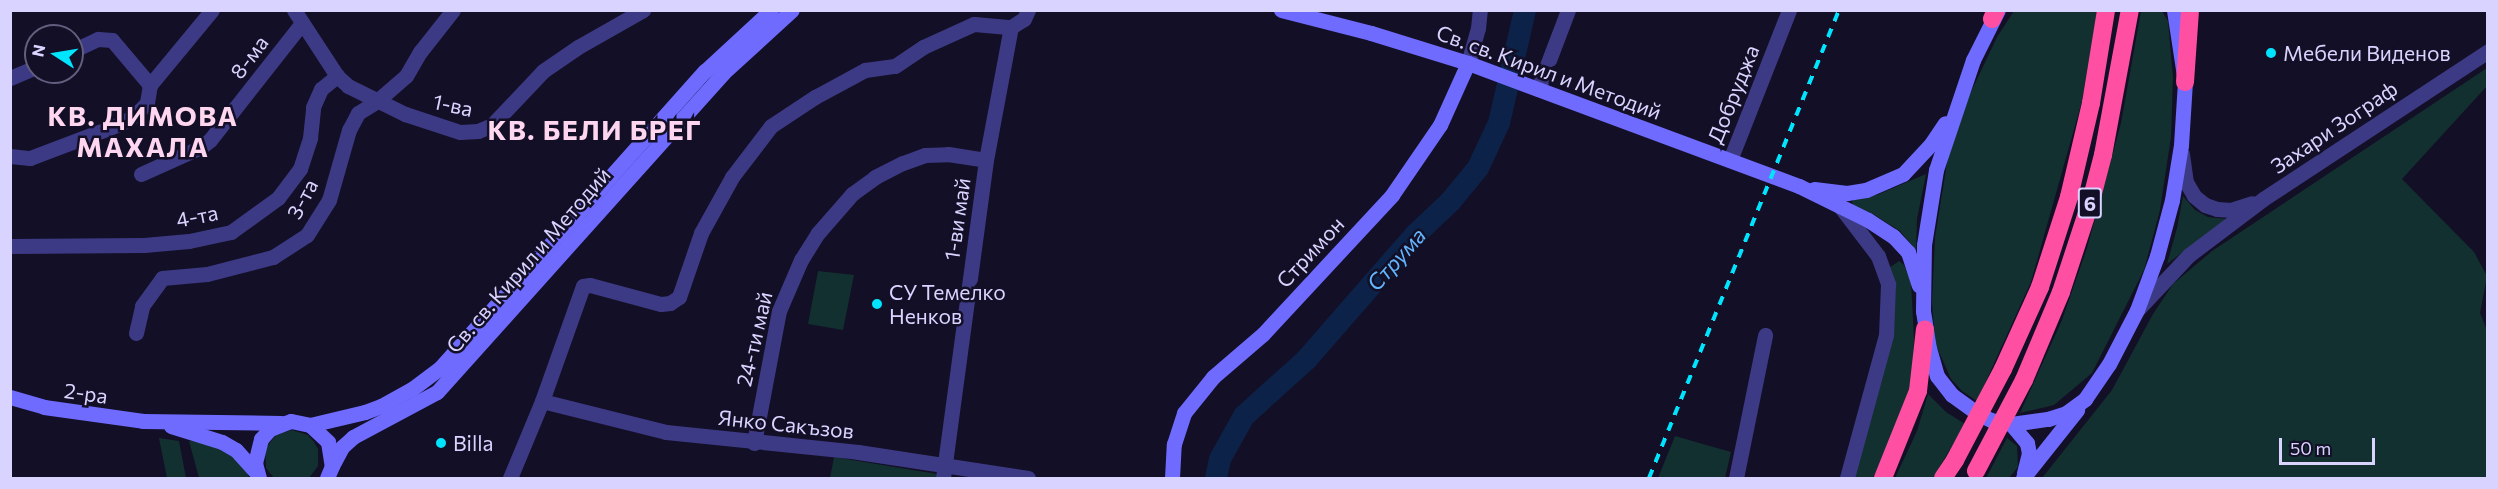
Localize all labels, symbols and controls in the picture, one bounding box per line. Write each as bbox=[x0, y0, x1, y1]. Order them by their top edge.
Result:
street label: Св. св. Кирил и Методий bbox=[1433, 20, 1665, 124]
north arrow bbox=[24, 24, 84, 84]
street label: 8-ма bbox=[225, 30, 273, 84]
place label: Мебели Виденов bbox=[2283, 40, 2451, 66]
street label: Добруджа bbox=[1702, 41, 1764, 147]
text: N bbox=[27, 43, 48, 58]
marker: Мебели Виденов bbox=[2264, 46, 2278, 60]
street label: Захари Зограф bbox=[2266, 76, 2402, 178]
street label: 1-ва bbox=[431, 89, 475, 121]
district label: КВ. ДИМОВА МАХАЛА bbox=[48, 99, 238, 162]
district label: КВ. БЕЛИ БРЕГ bbox=[488, 114, 702, 146]
street label: Св. св. Кирил и Методий bbox=[441, 162, 615, 358]
street label: 3-та bbox=[281, 175, 323, 223]
street label: 1-ви май bbox=[939, 176, 975, 262]
road number: 6 bbox=[2076, 186, 2104, 220]
street label: 4-та bbox=[174, 200, 220, 232]
street label: Стримон bbox=[1271, 211, 1349, 293]
water label: Струма bbox=[1361, 222, 1431, 296]
place label: СУ Темелко Ненков bbox=[889, 279, 1006, 329]
street label: 24-ти май bbox=[731, 289, 777, 389]
marker: СУ Темелко Ненков bbox=[870, 297, 884, 311]
street label: 2-ра bbox=[63, 377, 109, 409]
street label: Янко Сакъзов bbox=[717, 404, 855, 444]
scale bar bbox=[2282, 426, 2378, 464]
place label: Billa bbox=[453, 430, 494, 456]
marker: Billa bbox=[434, 436, 448, 450]
text: 50 m bbox=[2290, 437, 2331, 459]

